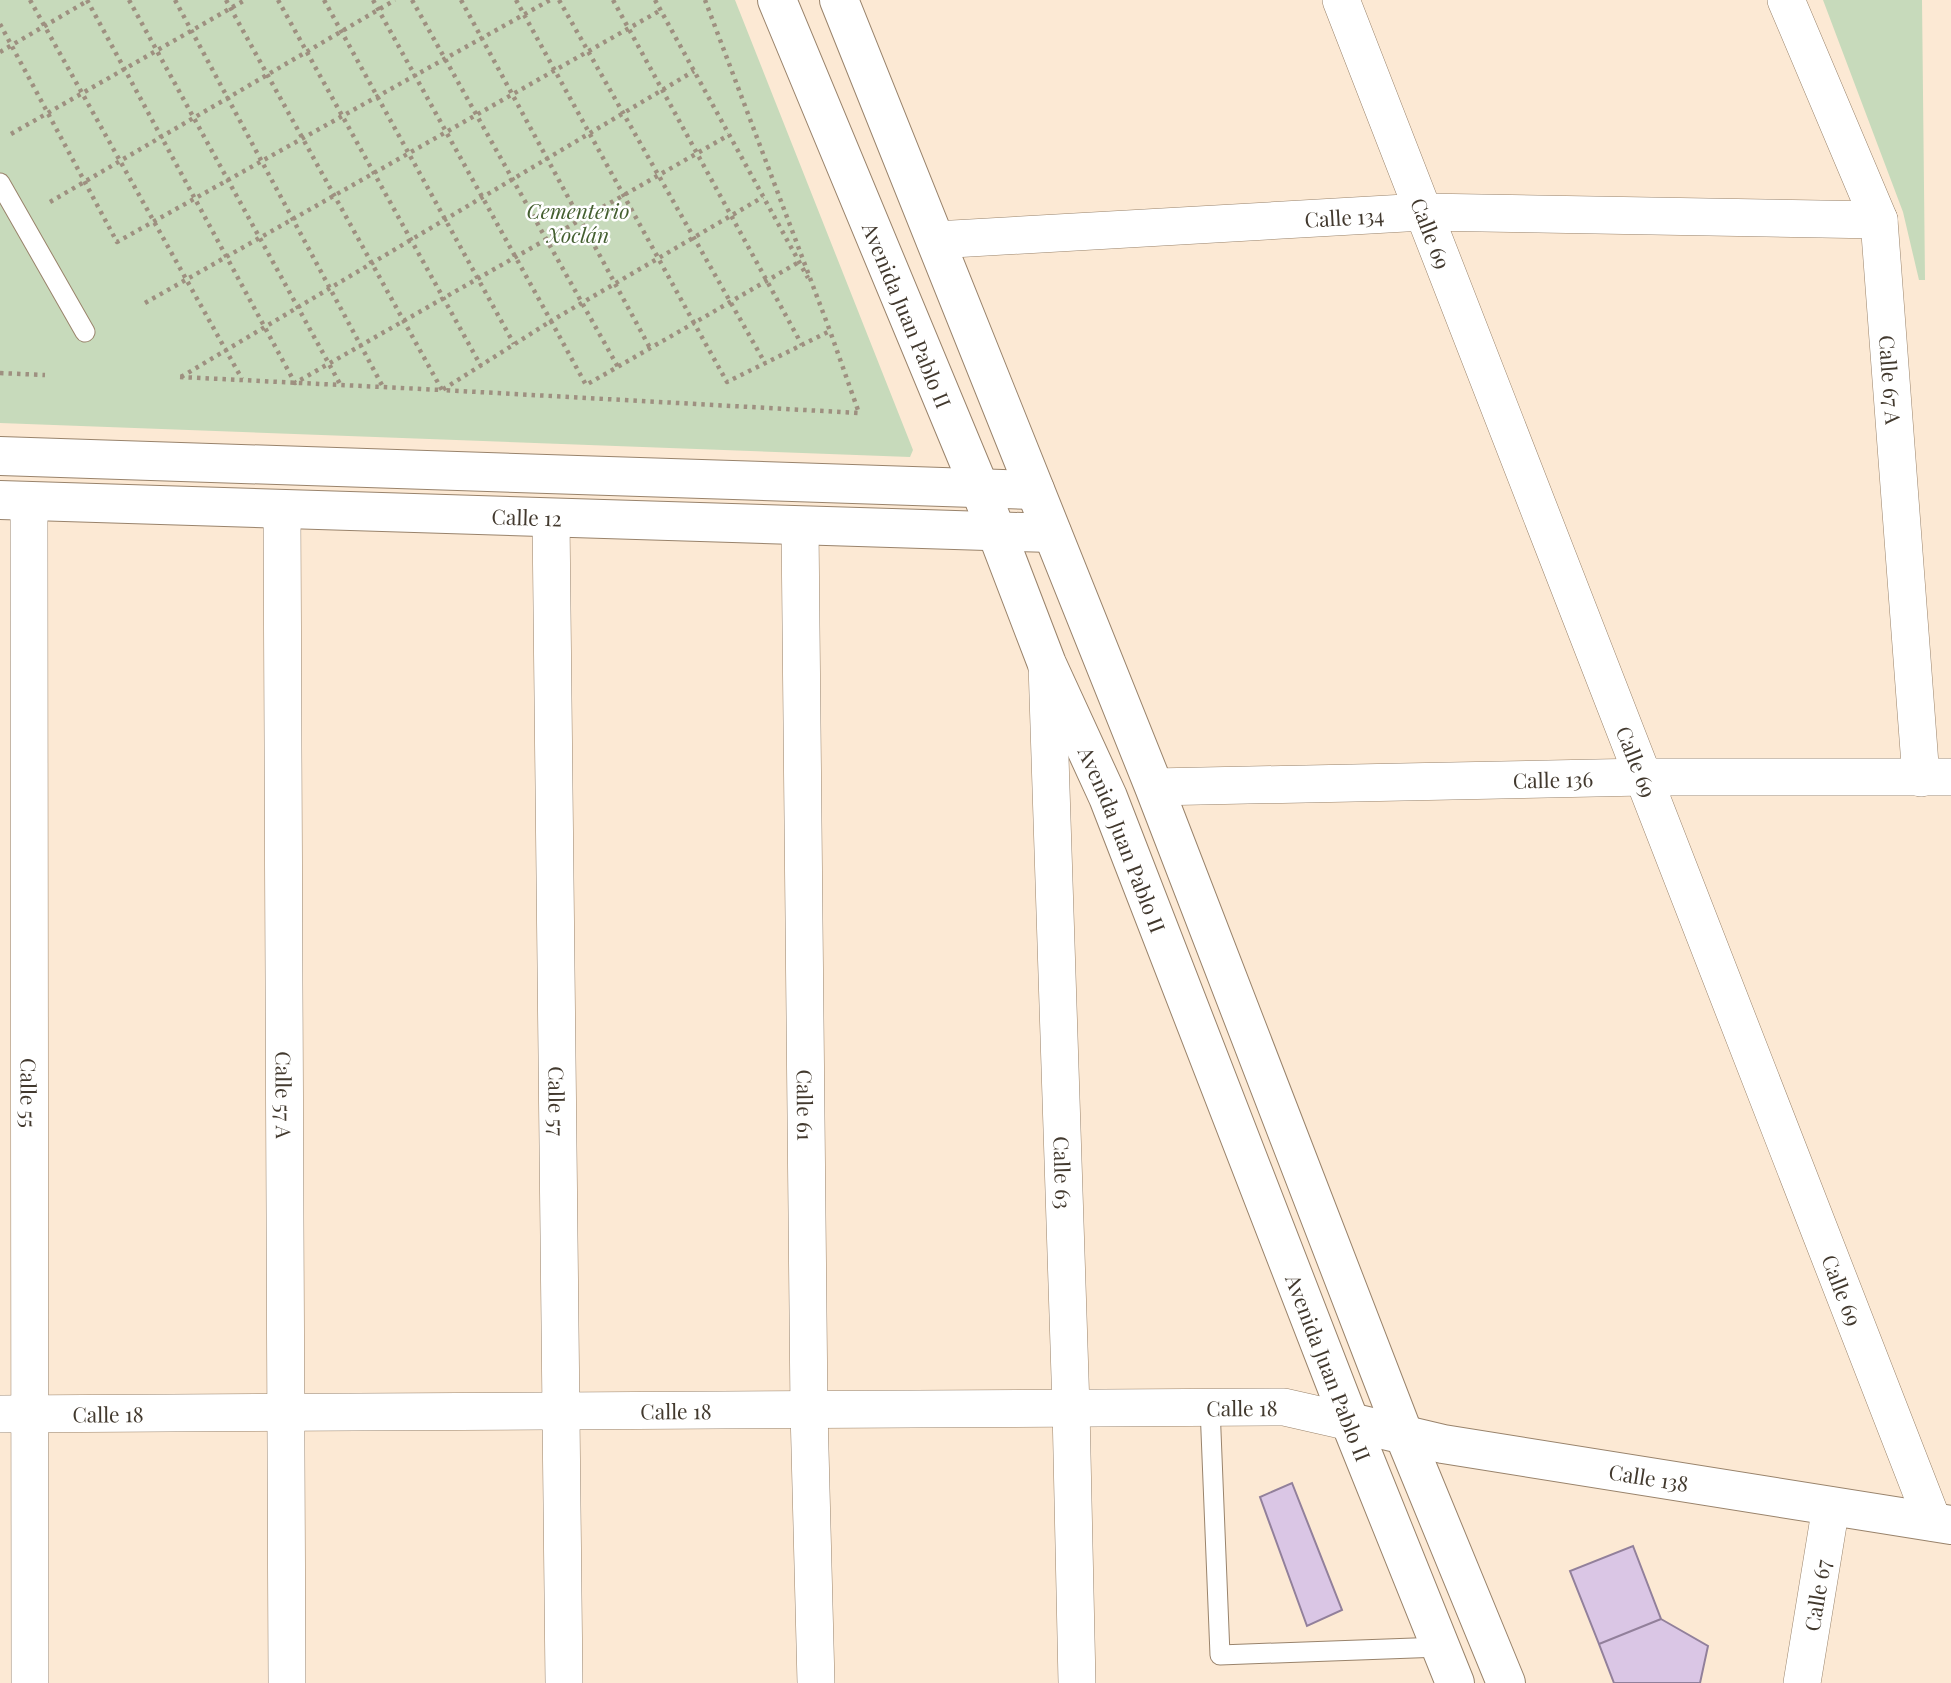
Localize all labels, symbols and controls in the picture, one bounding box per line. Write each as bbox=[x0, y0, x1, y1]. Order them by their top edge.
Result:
street label: Calle 69 bbox=[1405, 193, 1458, 273]
park label: Cementerio Xoclán bbox=[527, 196, 629, 248]
street label: Calle 134 bbox=[1304, 200, 1385, 233]
street label: Avenida Juan Pablo II bbox=[856, 217, 959, 412]
street label: Calle 67 A bbox=[1874, 334, 1908, 426]
street label: Calle 12 bbox=[491, 501, 562, 532]
street label: Calle 69 bbox=[1611, 722, 1664, 801]
street label: Avenida Juan Pablo II bbox=[1072, 741, 1173, 936]
street label: Calle 136 bbox=[1512, 764, 1594, 794]
street label: Calle 57 A bbox=[270, 1051, 299, 1140]
street label: Calle 55 bbox=[15, 1058, 44, 1128]
street label: Calle 57 bbox=[543, 1066, 572, 1137]
street label: Calle 61 bbox=[792, 1069, 820, 1141]
street label: Calle 63 bbox=[1048, 1136, 1079, 1210]
street label: Calle 69 bbox=[1816, 1250, 1869, 1330]
street label: Avenida Juan Pablo II bbox=[1280, 1269, 1378, 1465]
street label: Calle 18 bbox=[1206, 1393, 1278, 1421]
street label: Calle 18 bbox=[640, 1396, 712, 1425]
street label: Calle 18 bbox=[72, 1399, 144, 1428]
street label: Calle 138 bbox=[1607, 1457, 1691, 1497]
street label: Calle 67 bbox=[1797, 1557, 1836, 1633]

